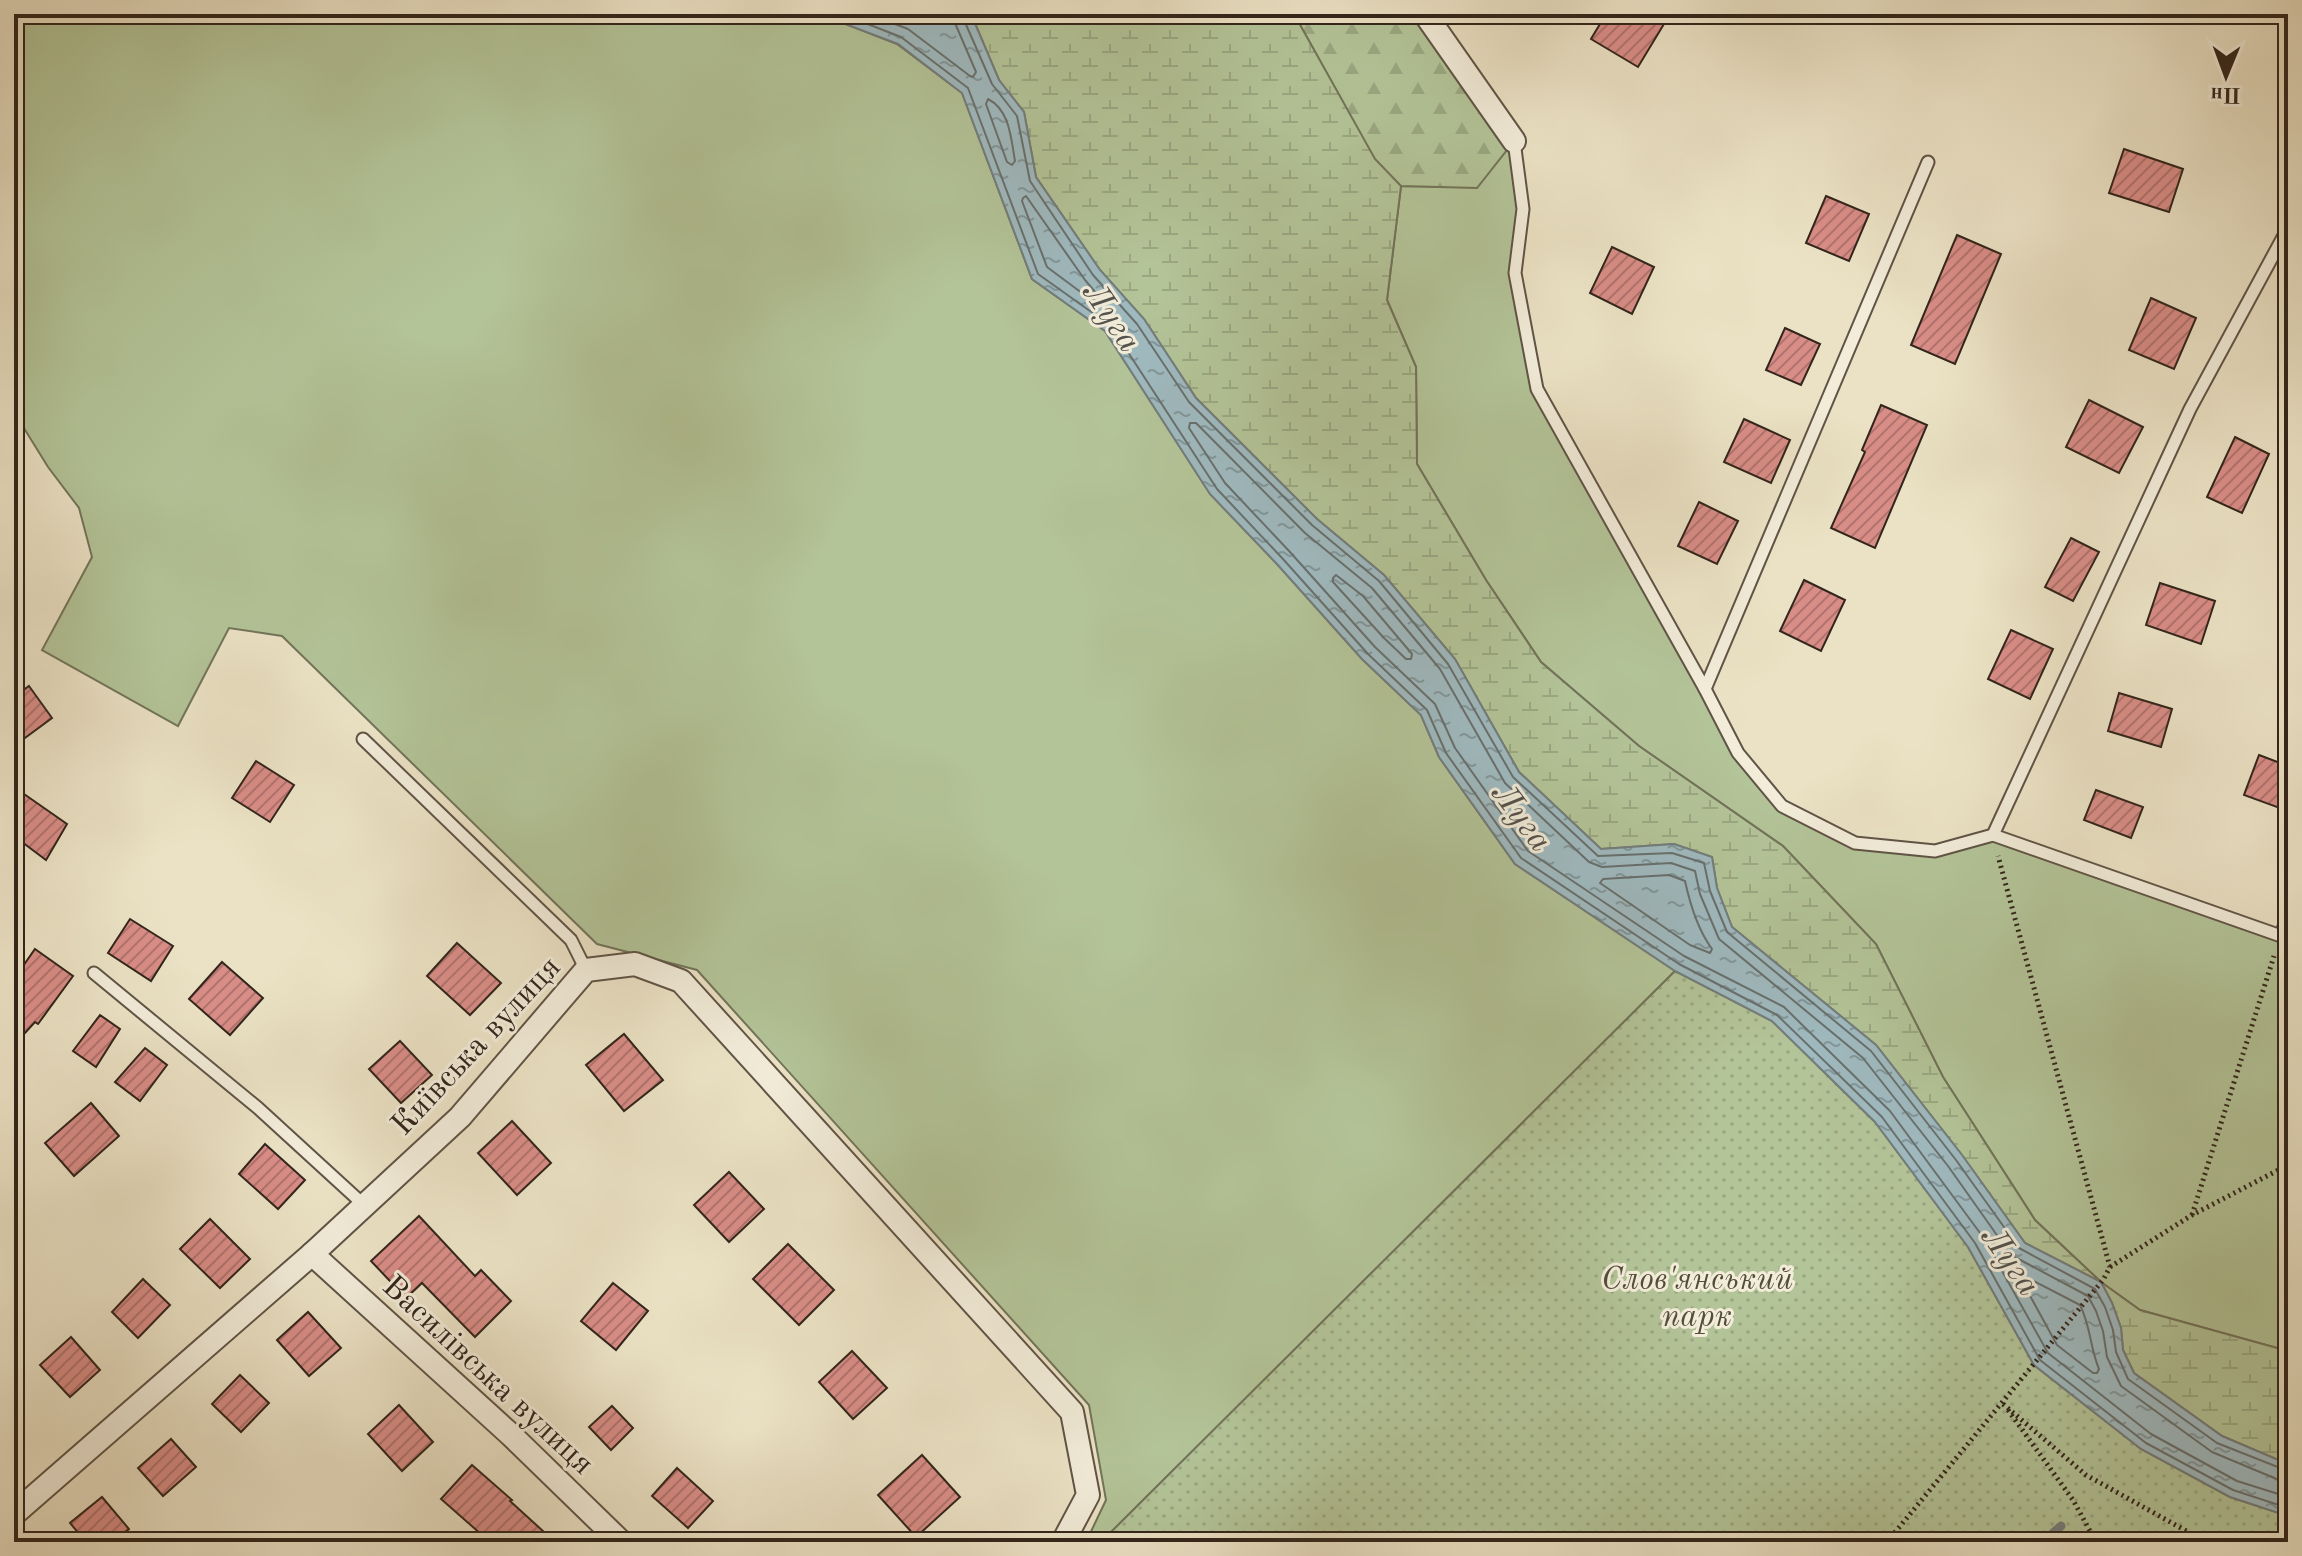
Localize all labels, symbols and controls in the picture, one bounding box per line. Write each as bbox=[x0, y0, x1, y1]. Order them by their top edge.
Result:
north arrow bbox=[2186, 36, 2266, 116]
text: Пн bbox=[2210, 83, 2241, 105]
water label: Луга bbox=[1075, 277, 1146, 359]
water label: Луга bbox=[1484, 777, 1557, 859]
street label: Київська вулиця bbox=[387, 952, 568, 1142]
water label: Луга bbox=[1974, 1221, 2045, 1303]
park label: Слов'янський парк bbox=[1601, 1265, 1793, 1334]
street label: Василівська вулиця bbox=[375, 1271, 599, 1482]

